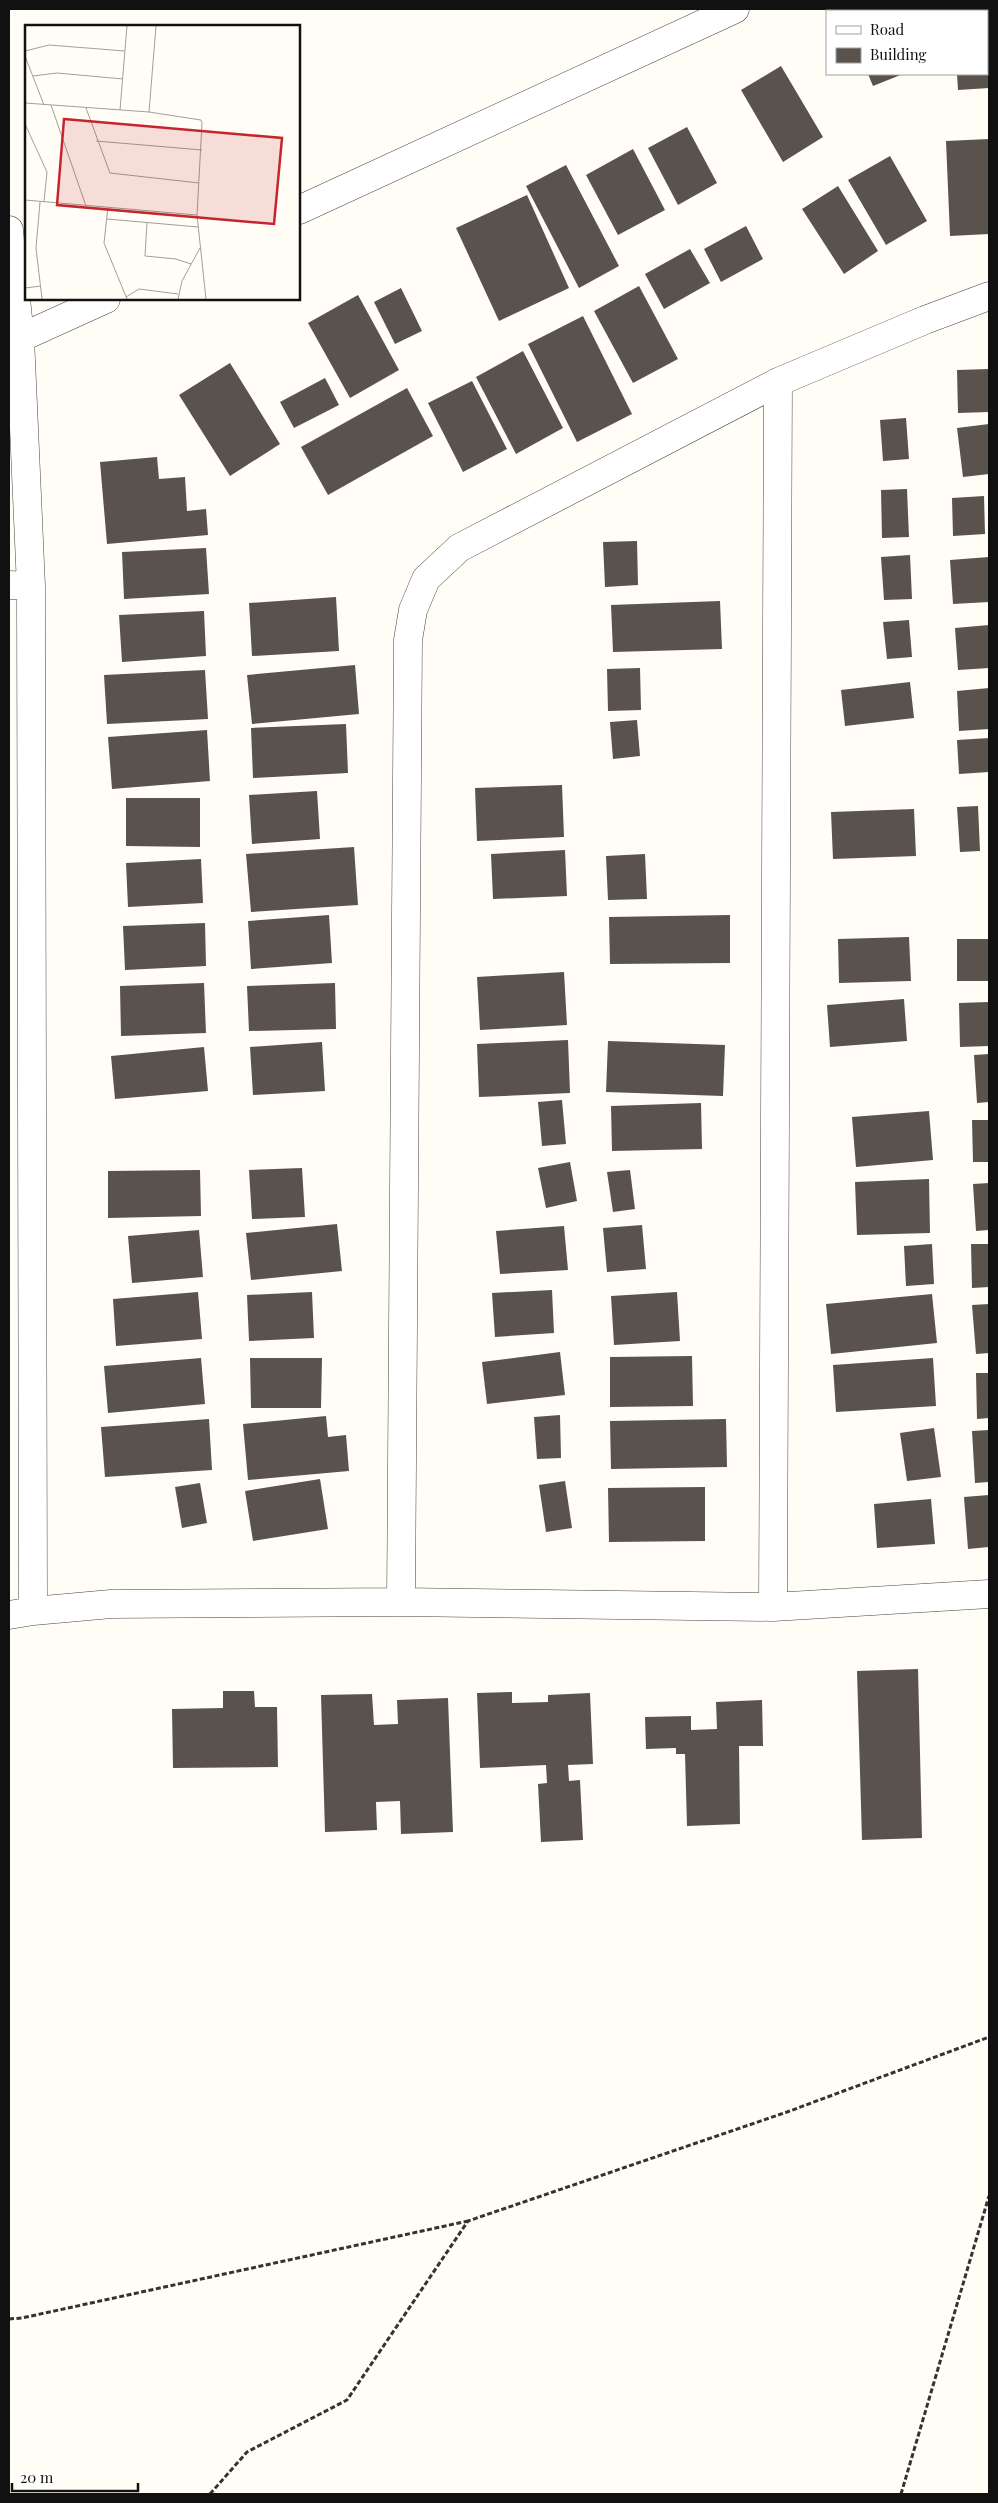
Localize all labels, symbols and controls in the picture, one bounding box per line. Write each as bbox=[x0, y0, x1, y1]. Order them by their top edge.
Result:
legend bbox=[826, 10, 988, 75]
text: Road bbox=[870, 19, 904, 39]
inset map bbox=[25, 25, 300, 300]
text: Building bbox=[870, 44, 927, 64]
scale bar bbox=[12, 2460, 139, 2492]
text: 20 m bbox=[20, 2467, 54, 2487]

